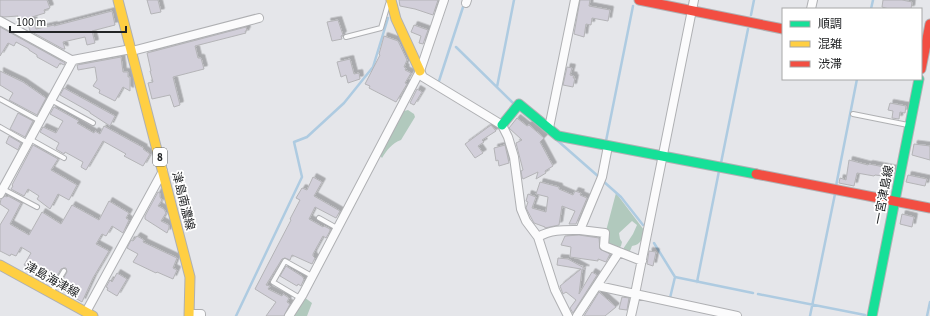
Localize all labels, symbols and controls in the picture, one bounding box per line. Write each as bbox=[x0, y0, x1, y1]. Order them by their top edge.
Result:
scale bar bbox=[10, 8, 126, 34]
legend bbox=[782, 8, 922, 80]
text: 100 m bbox=[16, 14, 46, 31]
text: 順調 bbox=[818, 16, 842, 33]
text: 混雑 bbox=[818, 36, 842, 53]
text: 渋滞 bbox=[818, 56, 842, 73]
road number: 8 bbox=[153, 148, 167, 166]
street label: 一宮津島線 bbox=[870, 164, 898, 226]
street label: 津島南濃線 bbox=[167, 170, 199, 232]
street label: 津島海津線 bbox=[22, 258, 82, 302]

